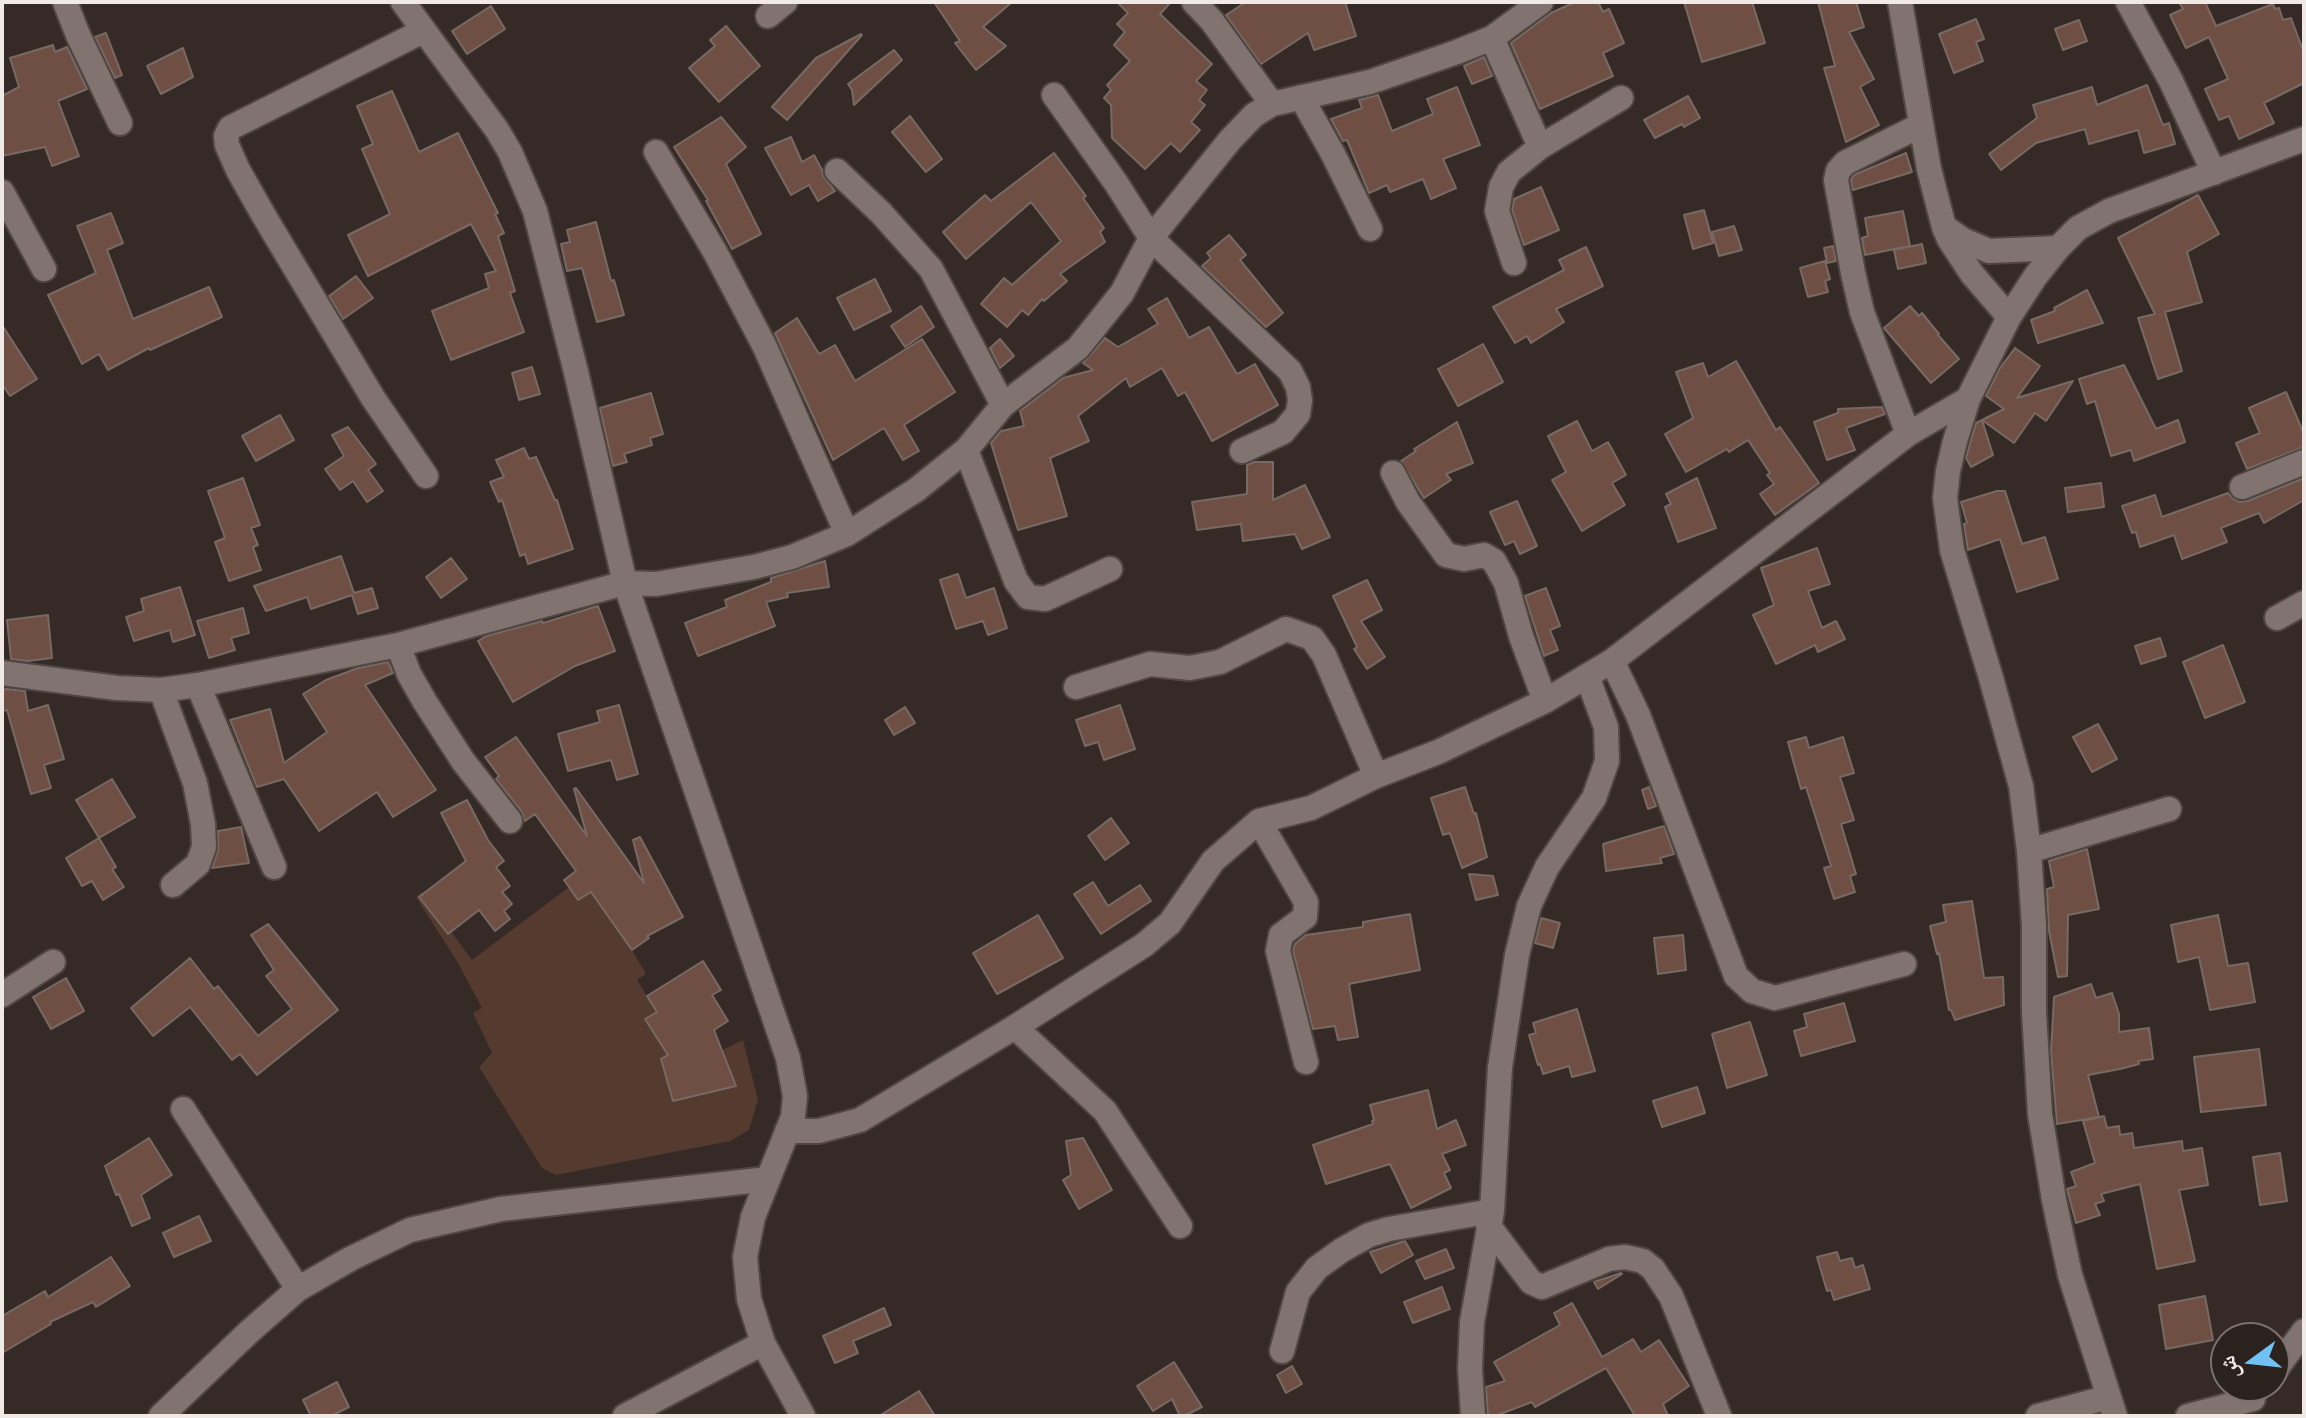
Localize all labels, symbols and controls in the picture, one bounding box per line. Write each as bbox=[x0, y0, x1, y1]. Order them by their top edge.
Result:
north arrow bbox=[2210, 1322, 2290, 1402]
text: ش bbox=[2213, 1353, 2244, 1382]

